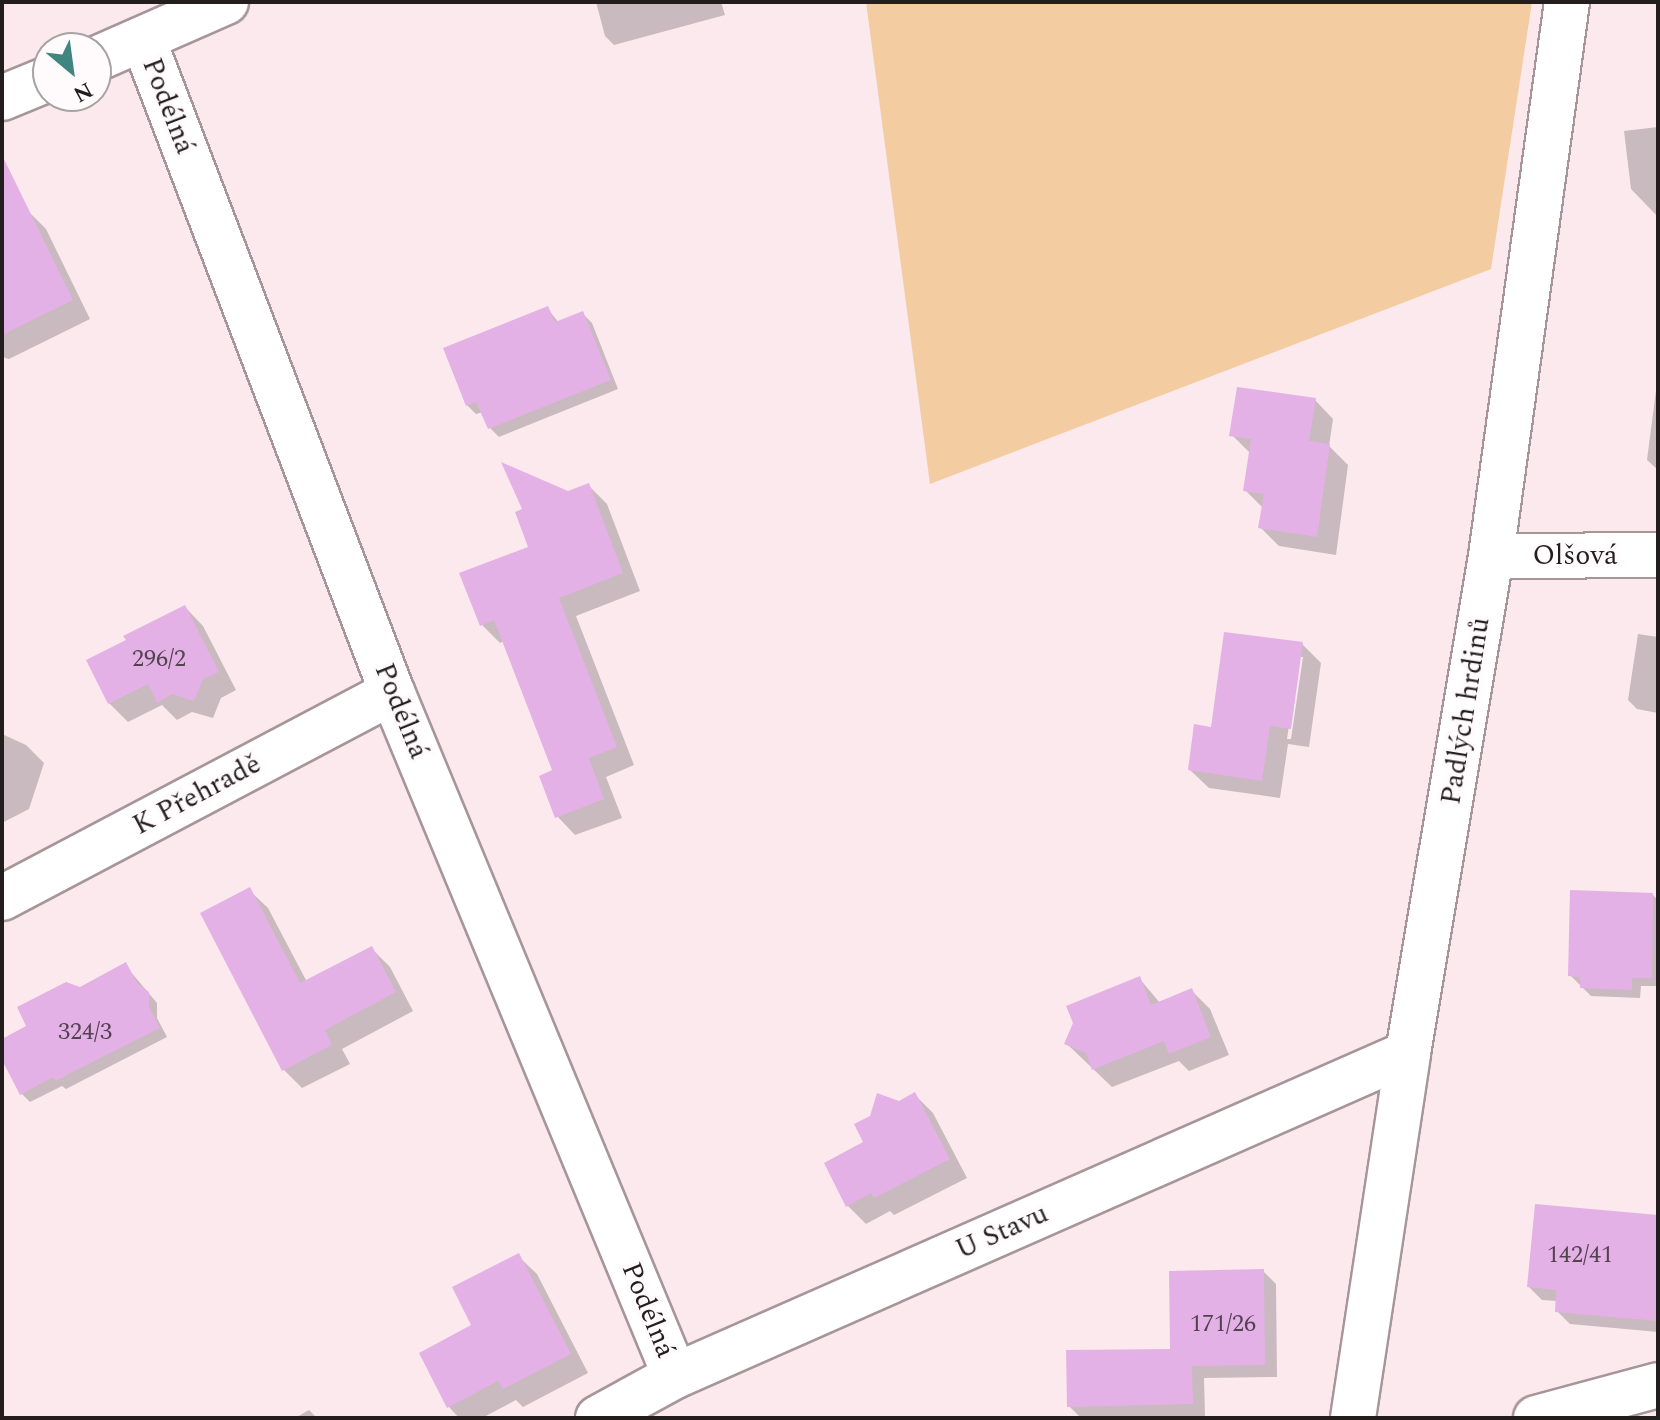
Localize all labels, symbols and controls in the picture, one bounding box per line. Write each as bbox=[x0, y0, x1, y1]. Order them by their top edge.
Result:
north arrow bbox=[32, 32, 112, 112]
street label: Podélná bbox=[134, 53, 202, 159]
text: N bbox=[67, 73, 99, 110]
street label: Olšová bbox=[1532, 539, 1618, 573]
street label: Padlých hrdinů bbox=[1435, 615, 1497, 807]
house number: 296/2 bbox=[132, 646, 186, 674]
street label: Podélná bbox=[367, 658, 435, 764]
street label: K Přehradě bbox=[127, 747, 267, 843]
house number: 324/3 bbox=[58, 1019, 112, 1047]
street label: U Stavu bbox=[951, 1197, 1053, 1267]
house number: 142/41 bbox=[1547, 1242, 1613, 1270]
street label: Podélná bbox=[614, 1257, 682, 1363]
house number: 171/26 bbox=[1190, 1311, 1256, 1339]

